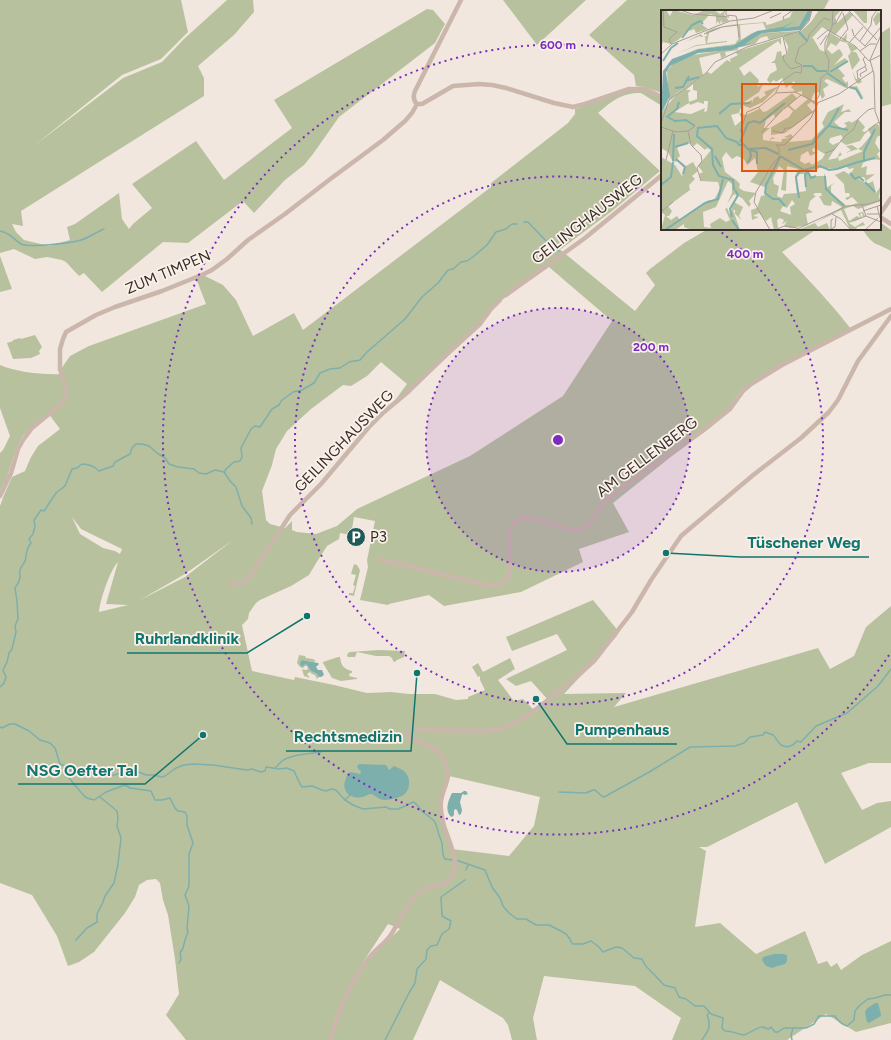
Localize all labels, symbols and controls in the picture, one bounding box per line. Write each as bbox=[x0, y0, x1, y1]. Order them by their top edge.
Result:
inset map bbox=[661, 10, 881, 230]
text: 600 m bbox=[540, 38, 576, 52]
street label: GEILINGHAUSWEG bbox=[528, 170, 646, 268]
street label: ZUM TIMPEN bbox=[123, 246, 213, 298]
text: 400 m bbox=[727, 247, 763, 261]
text: 200 m bbox=[633, 340, 669, 354]
street label: GEILINGHAUSWEG bbox=[291, 386, 397, 496]
street label: AM GELLENBERG bbox=[593, 413, 701, 501]
centre of rings bbox=[551, 433, 565, 447]
parking icon: P3 bbox=[345, 526, 367, 548]
place label: P3 bbox=[370, 528, 387, 546]
callout: Tüschener Weg bbox=[740, 529, 869, 557]
text: Tüschener Weg bbox=[747, 533, 861, 552]
callout: Ruhrlandklinik bbox=[127, 625, 247, 653]
text: Ruhrlandklinik bbox=[135, 629, 240, 648]
callout: Pumpenhaus bbox=[567, 716, 677, 744]
text: Pumpenhaus bbox=[575, 720, 670, 739]
callout: Rechtsmedizin bbox=[286, 723, 411, 751]
text: Rechtsmedizin bbox=[294, 727, 402, 746]
callout: NSG Oefter Tal bbox=[18, 756, 145, 784]
text: NSG Oefter Tal bbox=[26, 761, 138, 780]

